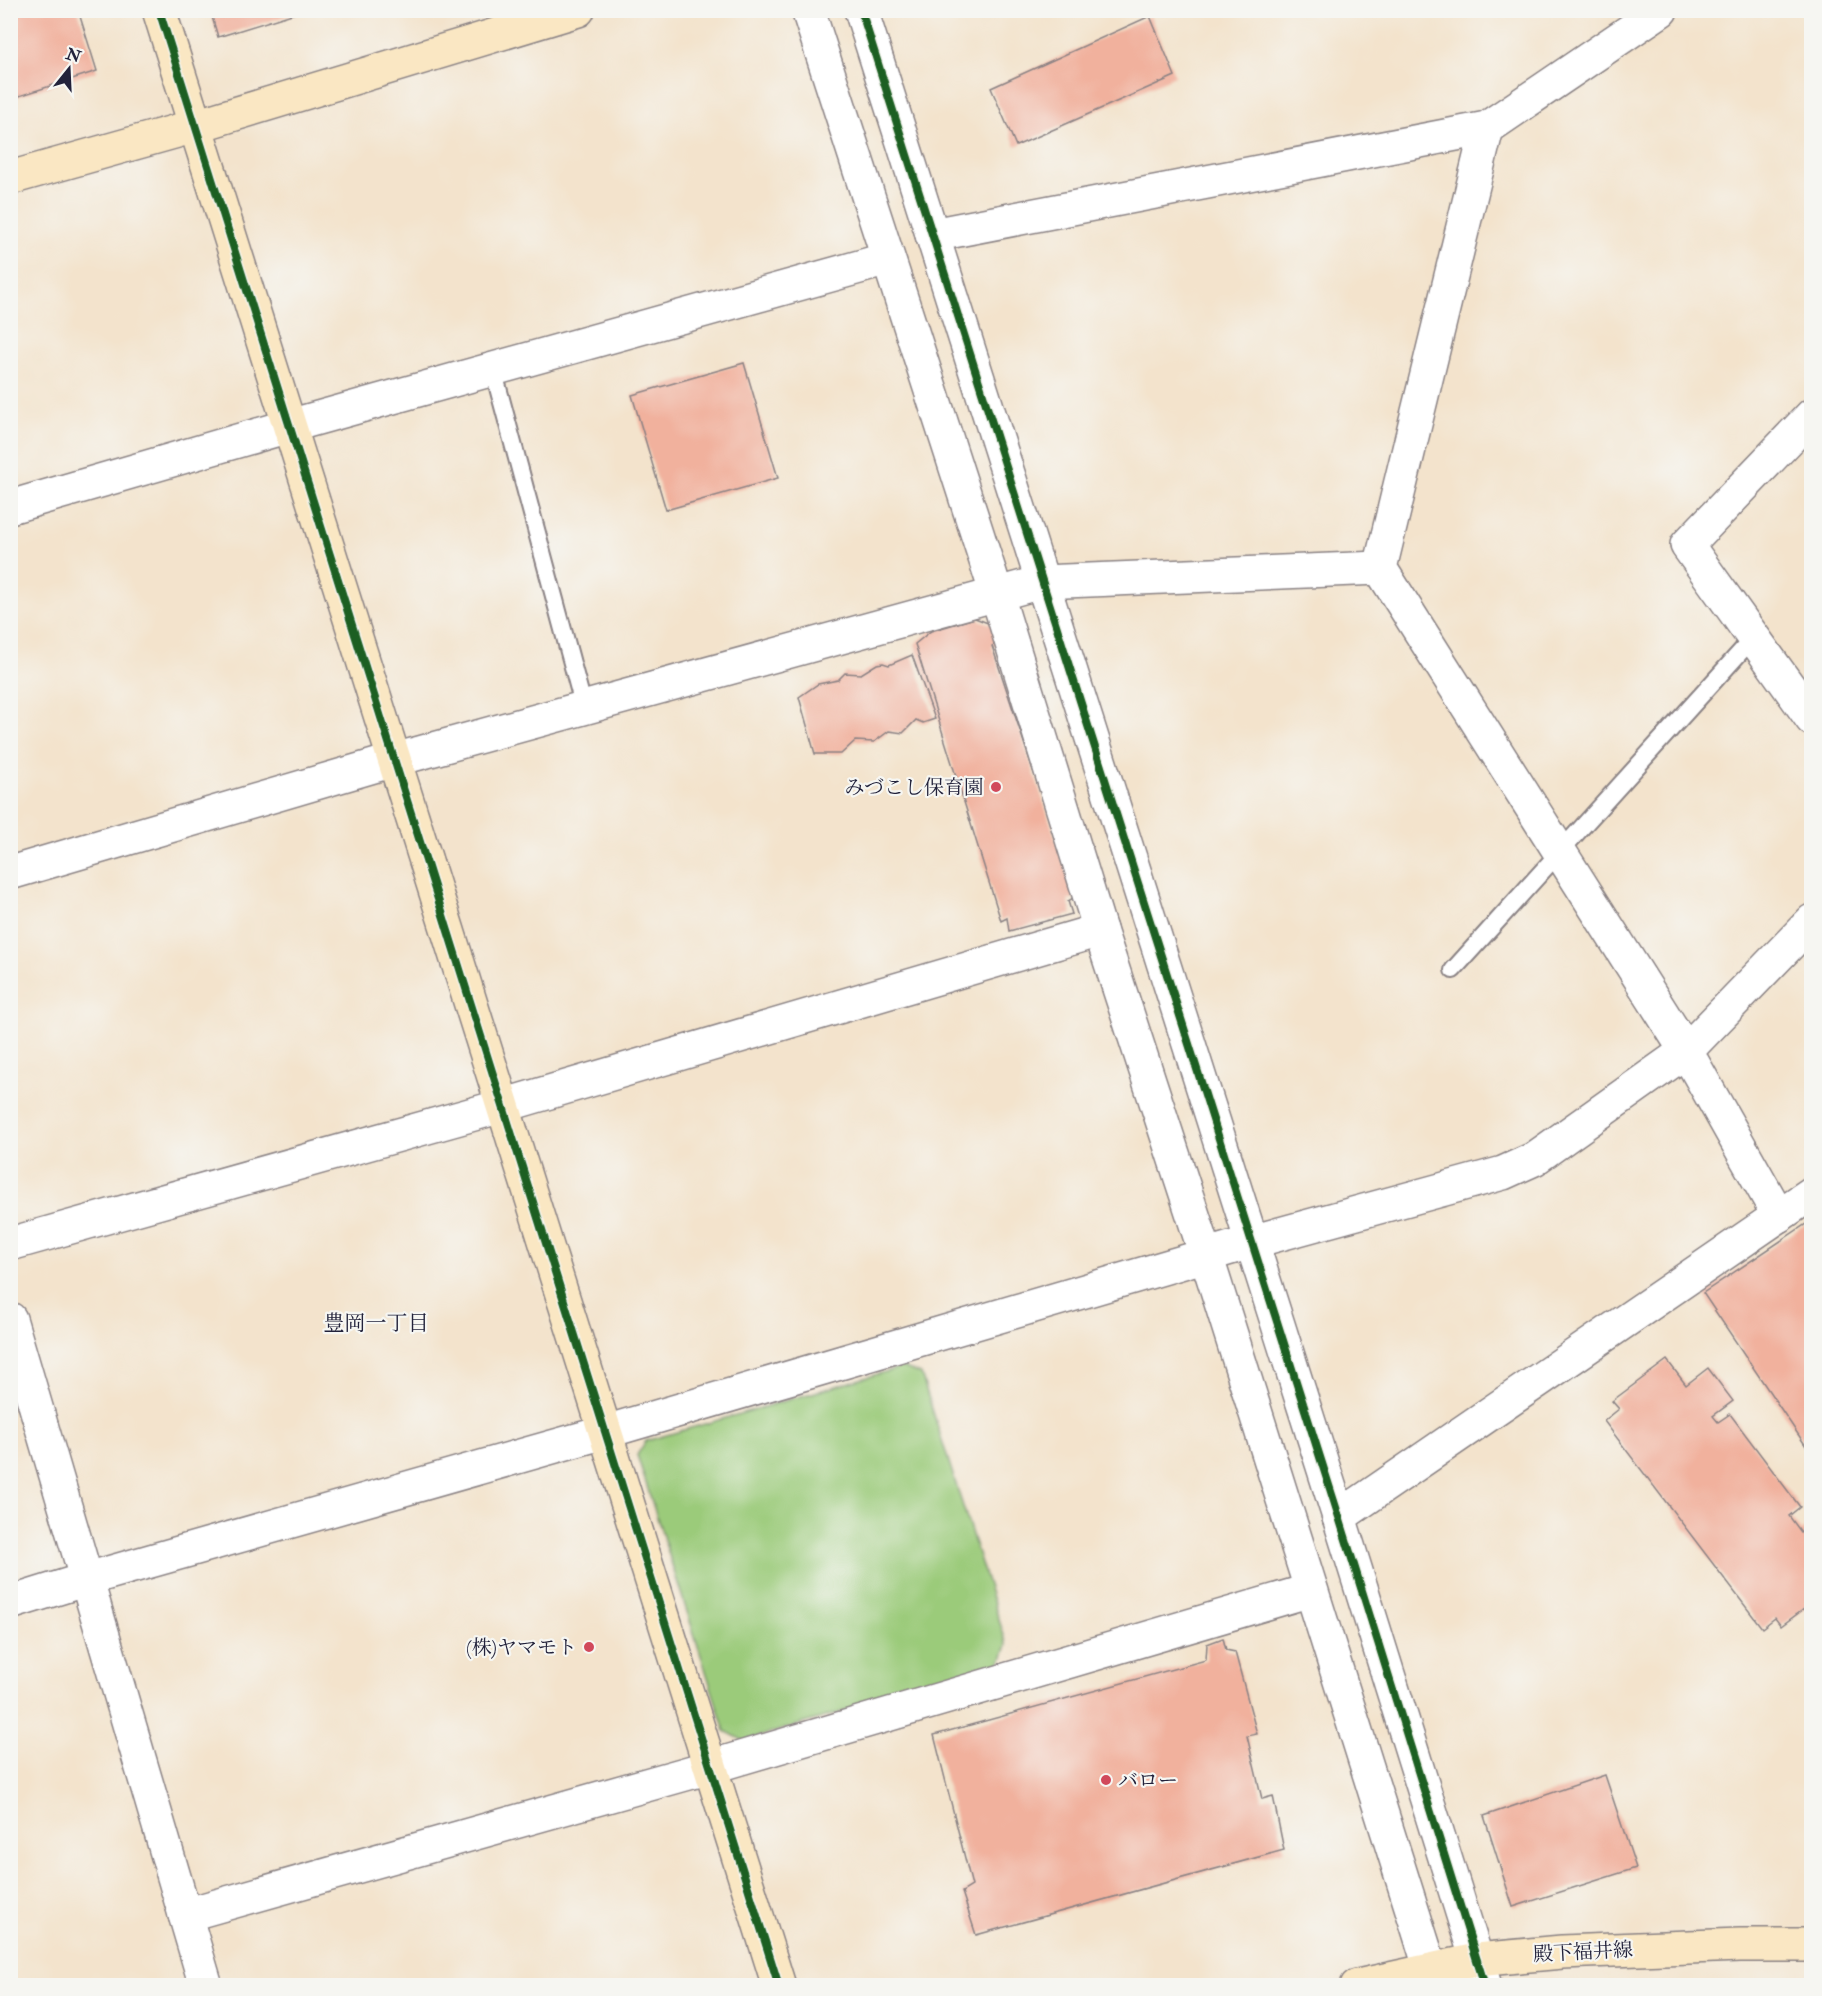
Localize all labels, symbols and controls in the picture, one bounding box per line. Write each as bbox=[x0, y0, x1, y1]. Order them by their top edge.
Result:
north arrow bbox=[39, 39, 99, 99]
text: N bbox=[62, 44, 84, 68]
place label: みづこし保育園 bbox=[844, 775, 984, 800]
marker: みづこし保育園 bbox=[989, 780, 1003, 794]
district label: 豊岡一丁目 bbox=[324, 1310, 429, 1337]
place label: (株)ヤマモト bbox=[466, 1635, 577, 1660]
marker: (株)ヤマモト bbox=[582, 1640, 596, 1654]
place label: バロー bbox=[1118, 1768, 1178, 1793]
marker: バロー bbox=[1099, 1773, 1113, 1787]
street label: 殿下福井線 bbox=[1532, 1937, 1634, 1967]

